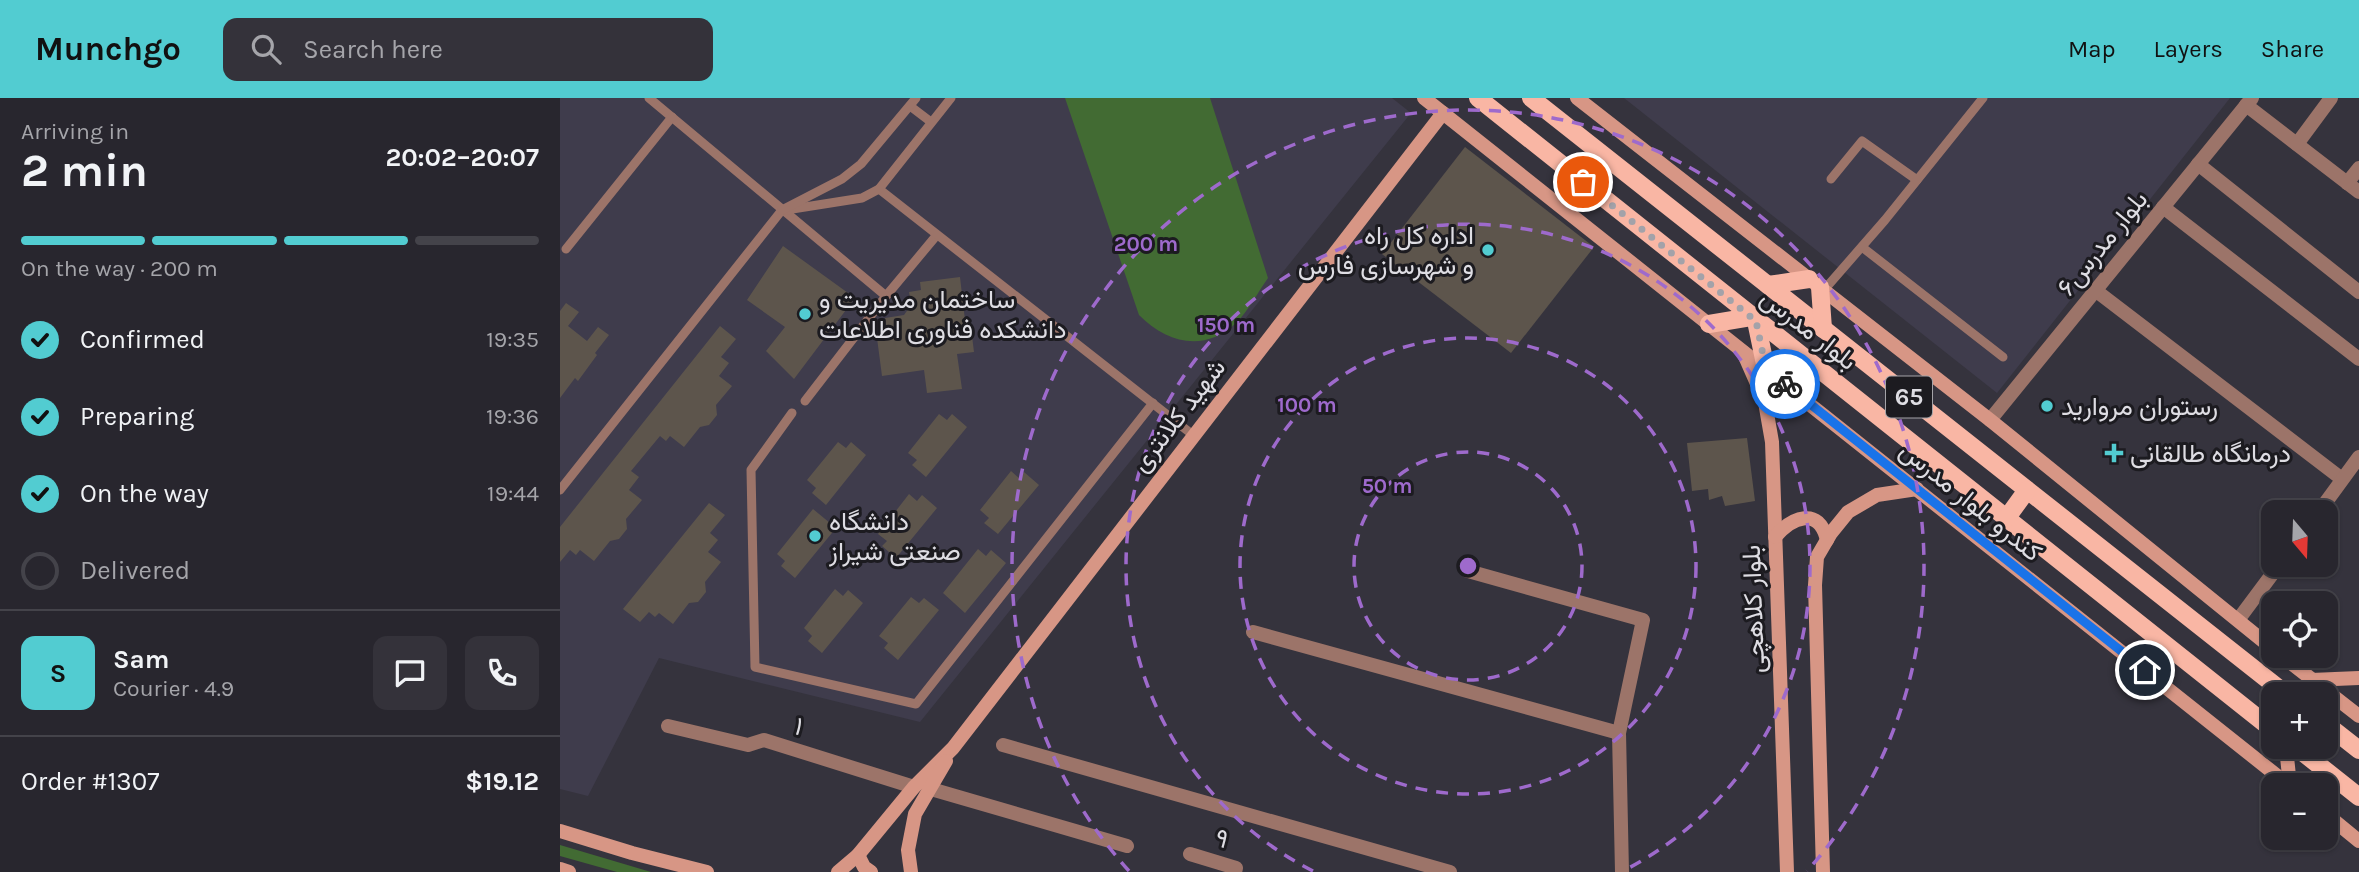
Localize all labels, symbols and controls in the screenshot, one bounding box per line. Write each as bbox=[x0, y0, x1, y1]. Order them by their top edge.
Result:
search box bbox=[223, 18, 713, 81]
text: Munchgo bbox=[35, 30, 181, 68]
icon: search bbox=[247, 30, 285, 68]
text: Search here bbox=[303, 34, 443, 65]
text: Map bbox=[2068, 35, 2116, 63]
text: Layers bbox=[2154, 35, 2223, 63]
text: Share bbox=[2261, 35, 2324, 63]
text: Arriving in bbox=[21, 118, 129, 145]
text: 20:02–20:07 bbox=[385, 142, 539, 173]
text: 2 min bbox=[21, 144, 148, 198]
pin bbox=[1553, 152, 1613, 212]
icon: bag bbox=[1564, 163, 1602, 201]
street label: بلوار مدرس۶ bbox=[2051, 184, 2154, 302]
place label: اداره کل راه و شهرسازی فارس bbox=[1298, 220, 1474, 281]
text: 200 m bbox=[1114, 232, 1178, 256]
marker: اداره کل راه و شهرسازی فارس bbox=[1480, 242, 1496, 258]
text: On the way · 200 m bbox=[21, 255, 218, 282]
street label: بلوار مدرس bbox=[1754, 282, 1863, 377]
place label: ساختمان مدیریت و دانشکده فناوری اطلاعات bbox=[819, 284, 1066, 345]
marker: ساختمان مدیریت و دانشکده فناوری اطلاعات bbox=[797, 306, 813, 322]
text: 150 m bbox=[1197, 313, 1255, 337]
icon: check bbox=[21, 321, 59, 359]
text: Confirmed bbox=[80, 324, 205, 355]
text: 19:35 bbox=[486, 326, 539, 353]
courier bbox=[1750, 349, 1820, 419]
street label: شهید کلانتری bbox=[1125, 352, 1232, 478]
icon: bike bbox=[1766, 365, 1804, 403]
road number: 65 bbox=[1886, 376, 1932, 418]
place label: رستوران مروارید bbox=[2061, 391, 2218, 422]
text: 100 m bbox=[1277, 393, 1337, 417]
icon: check bbox=[21, 398, 59, 436]
marker: رستوران مروارید bbox=[2039, 398, 2055, 414]
text: Preparing bbox=[80, 401, 194, 432]
text: 19:36 bbox=[486, 403, 539, 430]
street label: کندرو بلوار مدرس bbox=[1893, 435, 2048, 568]
place label: درمانگاه طالقانی bbox=[2130, 438, 2291, 469]
marker: درمانگاه طالقانی bbox=[2104, 443, 2124, 463]
text: 50 m bbox=[1362, 474, 1412, 498]
icon: check bbox=[21, 475, 59, 513]
text: On the way bbox=[80, 478, 209, 509]
text: 19:44 bbox=[487, 480, 539, 507]
north arrow bbox=[2261, 500, 2338, 578]
map controls bbox=[2261, 500, 2338, 850]
place label: دانشگاه صنعتی شیراز bbox=[828, 506, 961, 567]
marker: دانشگاه صنعتی شیراز bbox=[807, 528, 823, 544]
street label: بلوار کلاهچی bbox=[1736, 544, 1773, 674]
centre of rings bbox=[1456, 554, 1480, 578]
text: Delivered bbox=[80, 555, 190, 586]
button: locate bbox=[2261, 591, 2338, 668]
button: chat bbox=[373, 636, 447, 710]
button: phone bbox=[465, 636, 539, 710]
pin bbox=[2115, 640, 2175, 700]
text: Sam bbox=[113, 644, 169, 675]
icon: home bbox=[2126, 651, 2164, 689]
text: S bbox=[50, 658, 66, 689]
text: Courier · 4.9 bbox=[113, 675, 234, 702]
button: + bbox=[2261, 682, 2338, 759]
street label: ۱ bbox=[791, 711, 807, 742]
text: Order #1307 bbox=[21, 766, 159, 797]
text: $19.12 bbox=[465, 766, 539, 797]
button: − bbox=[2261, 773, 2338, 850]
street label: ۹ bbox=[1212, 822, 1232, 855]

